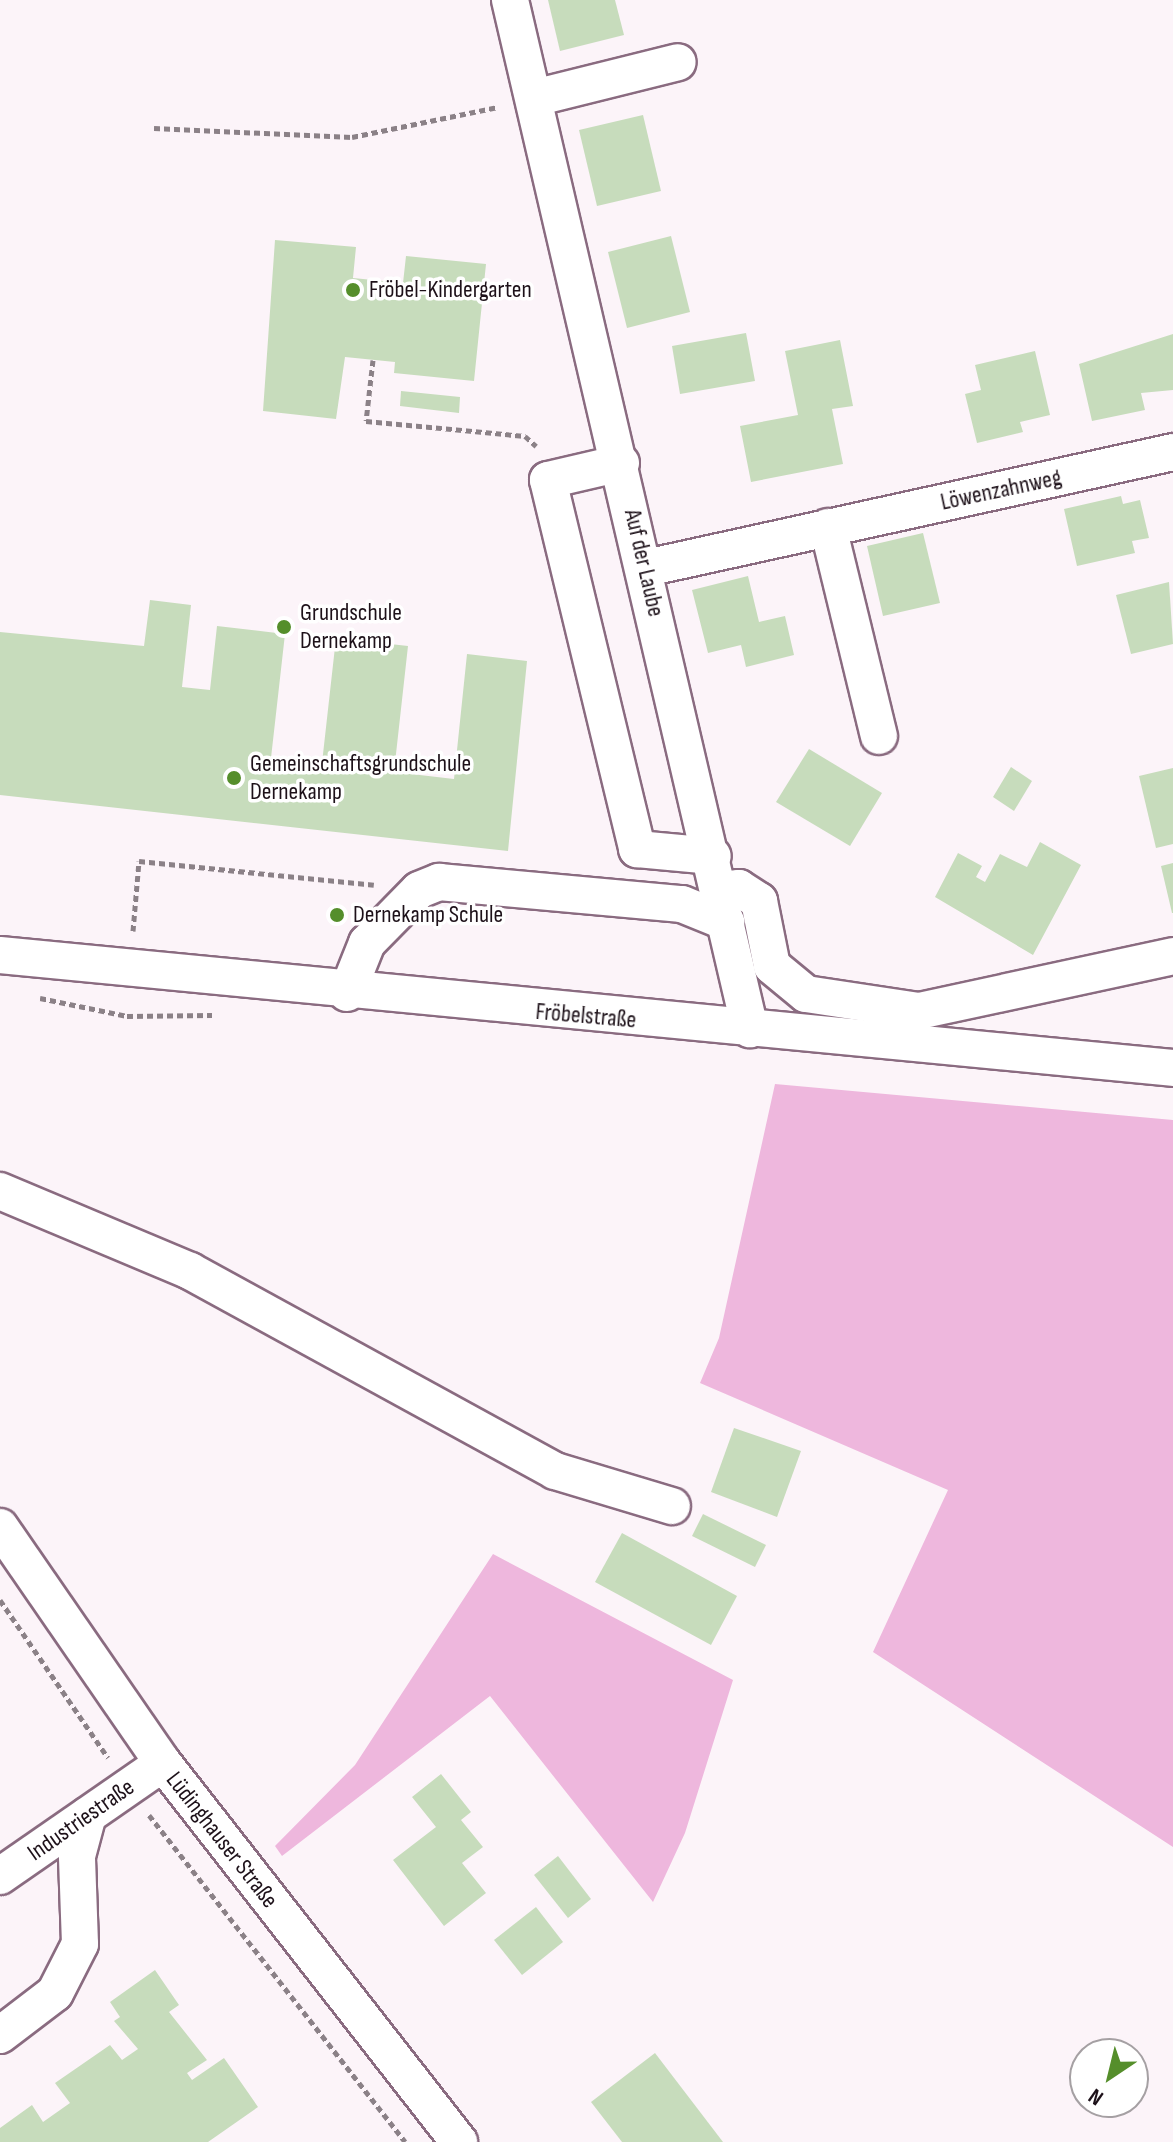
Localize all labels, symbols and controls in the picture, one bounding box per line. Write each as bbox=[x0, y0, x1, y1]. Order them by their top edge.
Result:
place label: Fröbel-Kindergarten bbox=[369, 276, 532, 304]
marker: Fröbel-Kindergarten bbox=[344, 281, 362, 299]
street label: Löwenzahnweg bbox=[938, 463, 1064, 517]
street label: Auf der Laube bbox=[618, 507, 670, 619]
place label: Grundschule Dernekamp bbox=[300, 599, 402, 655]
marker: Grundschule Dernekamp bbox=[275, 618, 293, 636]
place label: Gemeinschaftsgrundschule Dernekamp bbox=[250, 750, 471, 806]
marker: Gemeinschaftsgrundschule Dernekamp bbox=[225, 769, 243, 787]
place label: Dernekamp Schule bbox=[353, 901, 503, 929]
marker: Dernekamp Schule bbox=[328, 906, 346, 924]
street label: Fröbelstraße bbox=[534, 997, 638, 1035]
street label: Lüdinghauser Straße bbox=[160, 1766, 284, 1914]
street label: Industriestraße bbox=[22, 1773, 140, 1867]
north arrow bbox=[1069, 2038, 1149, 2118]
text: N bbox=[1084, 2082, 1109, 2111]

